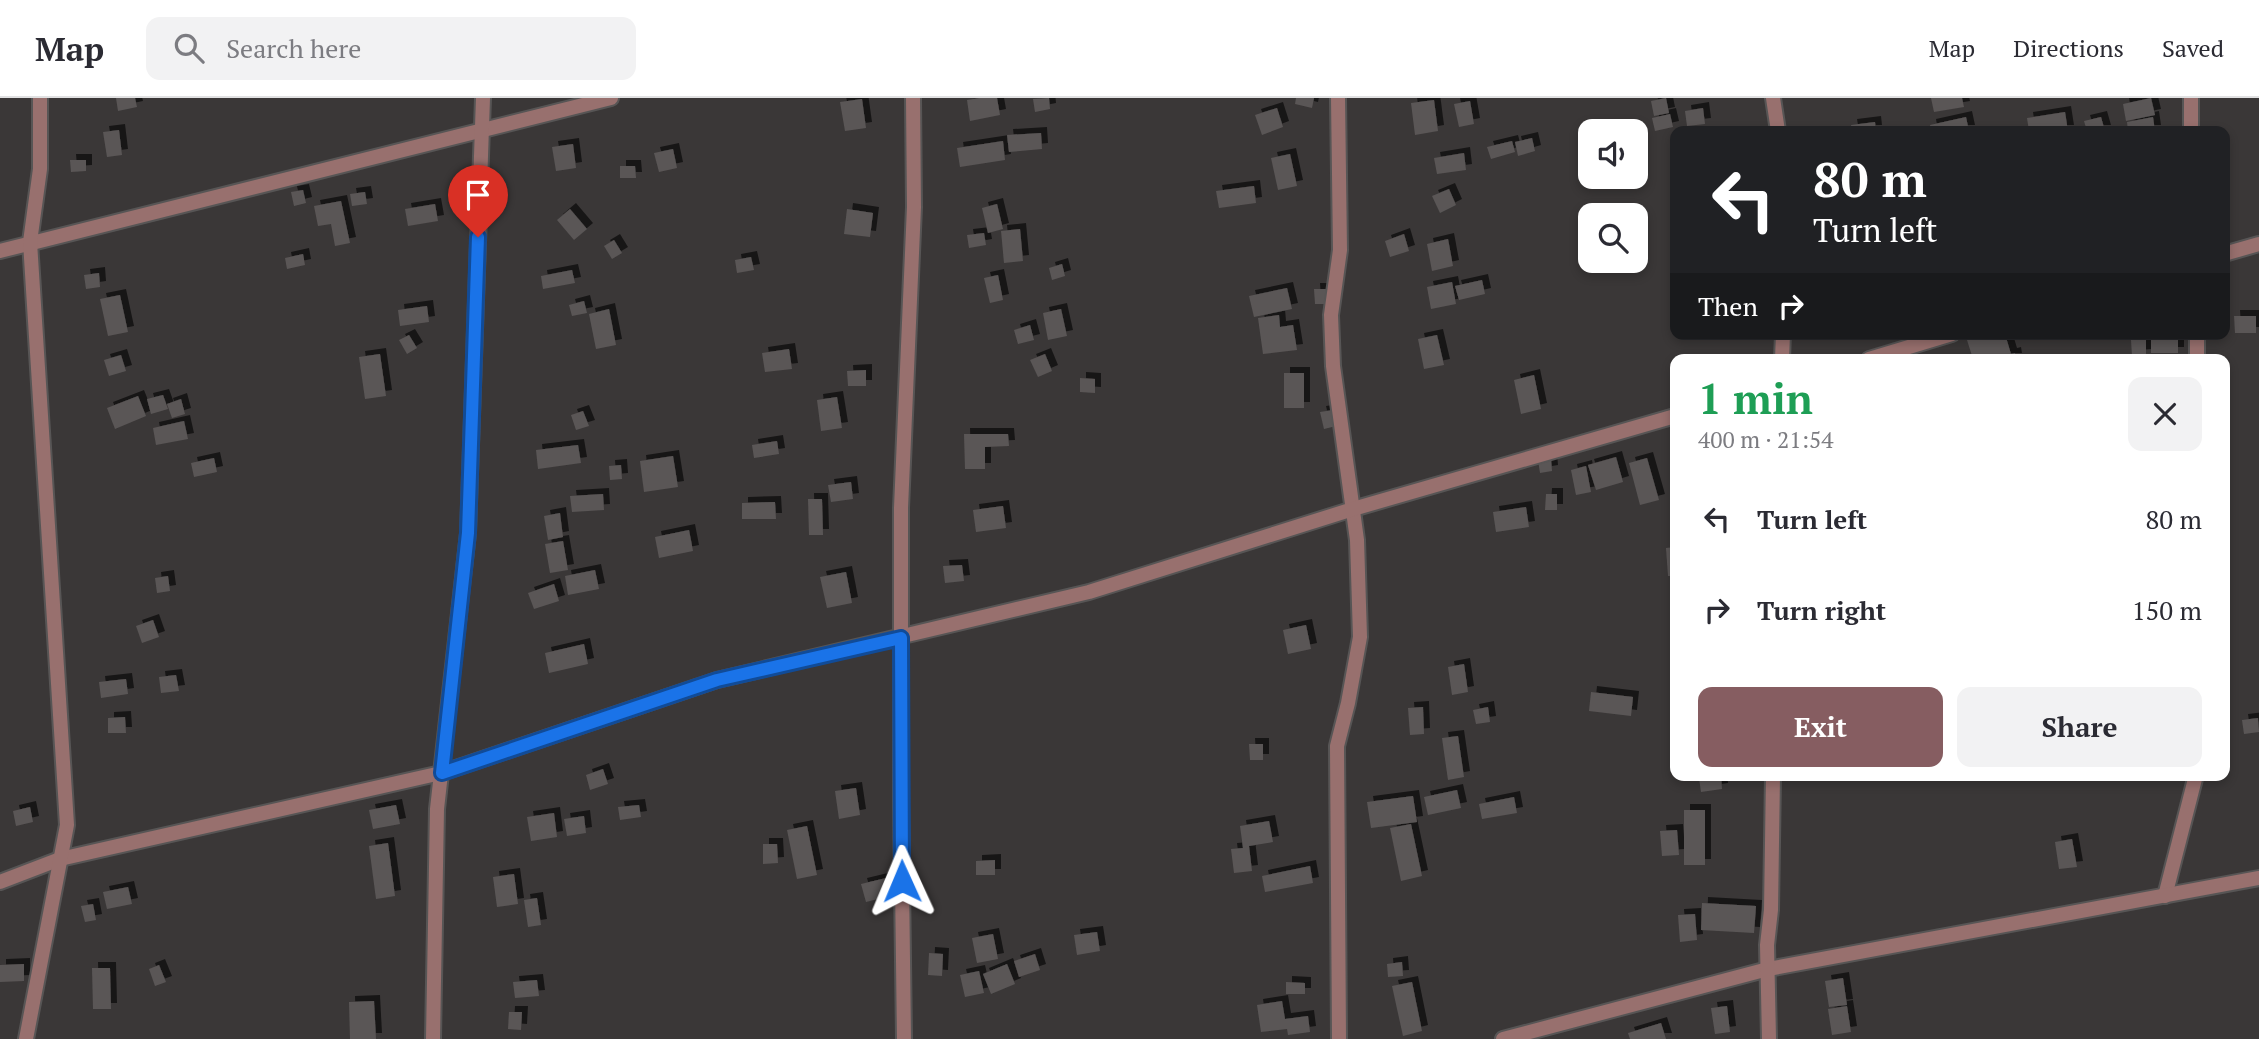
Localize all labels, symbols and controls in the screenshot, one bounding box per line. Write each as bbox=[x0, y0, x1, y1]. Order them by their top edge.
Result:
search box bbox=[146, 17, 636, 80]
text: Map bbox=[35, 27, 104, 70]
icon: search bbox=[170, 29, 208, 67]
text: Search here bbox=[226, 31, 361, 65]
text: Map bbox=[1929, 32, 1975, 64]
text: Directions bbox=[2013, 32, 2124, 64]
text: Saved bbox=[2162, 32, 2224, 64]
map controls bbox=[1578, 119, 1648, 273]
button: sound bbox=[1578, 119, 1648, 189]
text: 80 m bbox=[1813, 146, 1927, 211]
icon: left bbox=[1698, 154, 1789, 245]
pin bbox=[448, 165, 508, 237]
icon: arrive bbox=[459, 176, 497, 214]
button: search bbox=[1578, 203, 1648, 273]
text: Turn left bbox=[1813, 209, 1937, 251]
icon: right bbox=[1772, 287, 1810, 325]
text: Then bbox=[1698, 289, 1758, 323]
text: 1 min bbox=[1698, 370, 1813, 426]
button: close bbox=[2128, 377, 2202, 451]
text: 400 m · 21:54 bbox=[1698, 424, 1833, 455]
icon: left bbox=[1698, 500, 1736, 538]
text: Turn left bbox=[1757, 502, 1867, 536]
text: 80 m bbox=[2146, 502, 2202, 536]
icon: right bbox=[1698, 591, 1736, 629]
text: Turn right bbox=[1757, 593, 1886, 627]
text: 150 m bbox=[2132, 593, 2202, 627]
button: Exit bbox=[1698, 687, 1943, 767]
button: Share bbox=[1957, 687, 2202, 767]
position arrow bbox=[865, 844, 939, 918]

